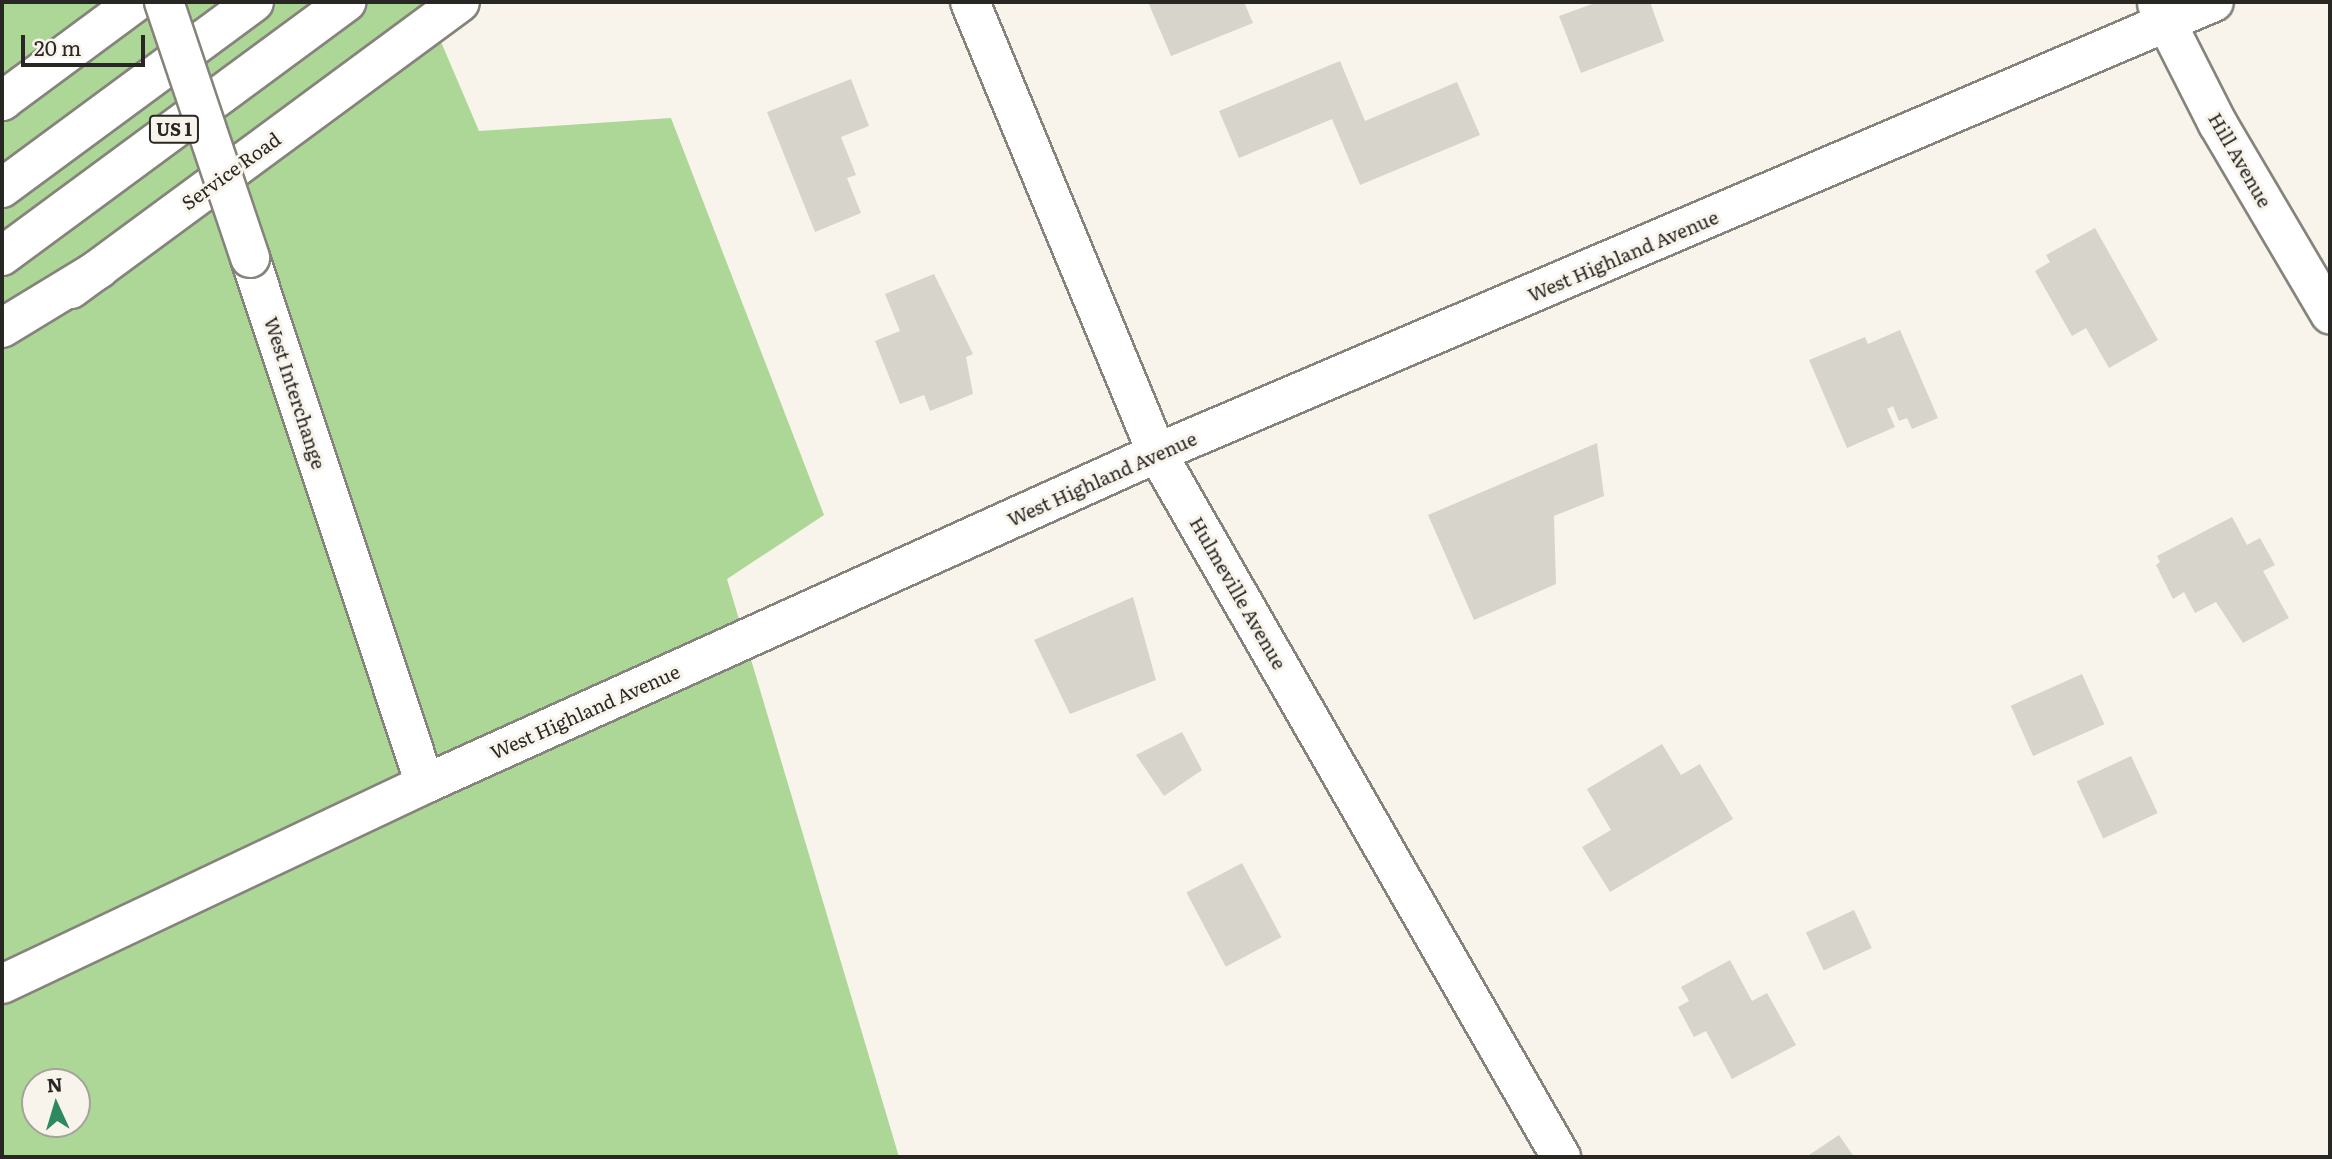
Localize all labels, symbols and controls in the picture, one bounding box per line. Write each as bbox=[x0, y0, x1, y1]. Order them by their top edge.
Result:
scale bar bbox=[24, 21, 149, 65]
text: 20 m bbox=[34, 31, 81, 62]
street label: Hill Avenue bbox=[2204, 109, 2276, 211]
road number: US 1 bbox=[148, 114, 200, 144]
street label: Service Road bbox=[177, 127, 285, 215]
street label: West Highland Avenue bbox=[1524, 206, 1722, 306]
street label: West Interchange bbox=[260, 314, 330, 472]
street label: West Highland Avenue bbox=[1004, 427, 1200, 531]
street label: Hulmeville Avenue bbox=[1185, 513, 1291, 673]
street label: West Highland Avenue bbox=[487, 660, 683, 764]
north arrow bbox=[21, 1068, 91, 1138]
text: N bbox=[46, 1070, 64, 1099]

